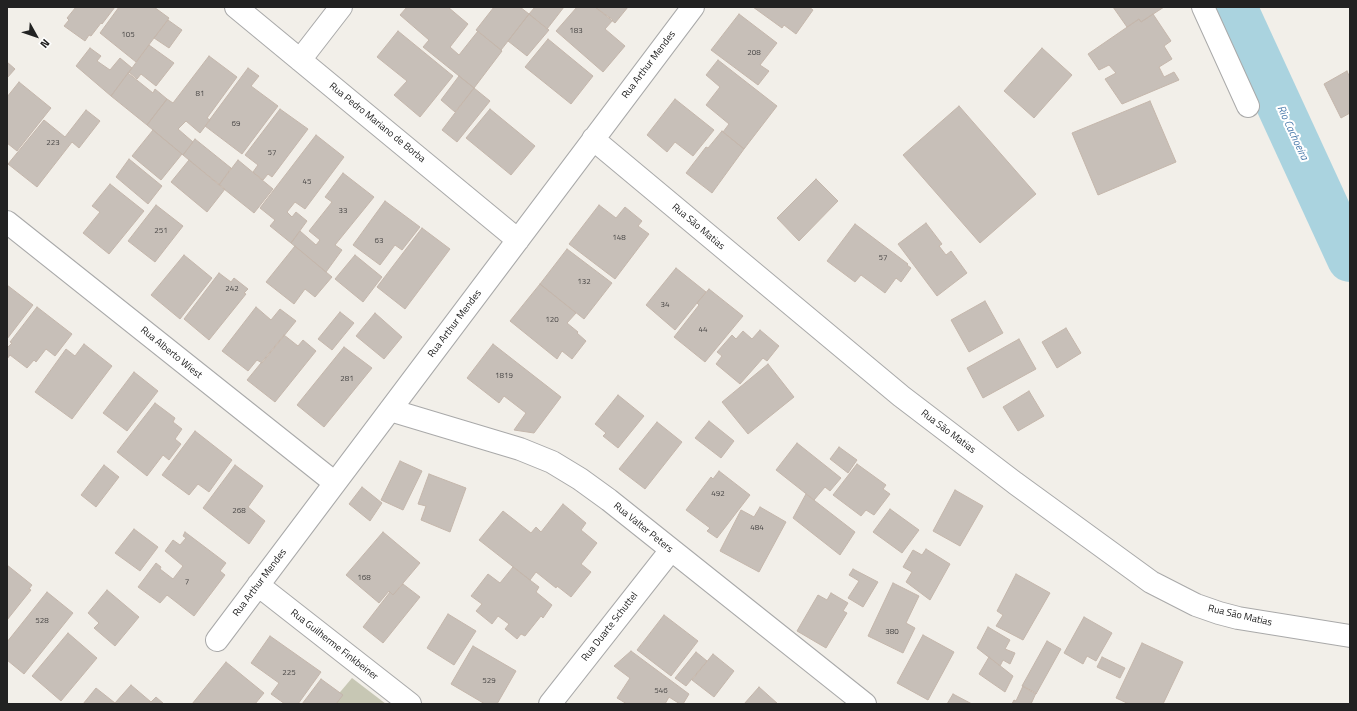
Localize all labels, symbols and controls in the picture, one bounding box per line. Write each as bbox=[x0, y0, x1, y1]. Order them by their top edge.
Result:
north arrow bbox=[16, 16, 56, 56]
house number: 183 bbox=[569, 26, 583, 36]
street label: Rua Arthur Mendes bbox=[620, 29, 678, 101]
house number: 105 bbox=[121, 30, 135, 40]
text: N bbox=[37, 36, 54, 52]
house number: 208 bbox=[747, 48, 761, 58]
street label: Rua Pedro Mariano de Borba bbox=[326, 80, 428, 166]
house number: 81 bbox=[196, 89, 204, 99]
water label: Rio Cachoeira bbox=[1274, 104, 1310, 162]
house number: 69 bbox=[232, 119, 240, 129]
house number: 223 bbox=[46, 138, 60, 148]
house number: 57 bbox=[268, 148, 276, 158]
house number: 45 bbox=[303, 177, 311, 187]
street label: Rua São Matias bbox=[669, 201, 727, 253]
house number: 33 bbox=[339, 206, 347, 216]
house number: 251 bbox=[154, 226, 168, 236]
house number: 148 bbox=[612, 233, 626, 243]
house number: 63 bbox=[375, 236, 383, 246]
house number: 57 bbox=[879, 253, 887, 263]
house number: 132 bbox=[577, 277, 591, 287]
house number: 242 bbox=[225, 284, 239, 294]
street label: Rua Arthur Mendes bbox=[426, 288, 484, 360]
house number: 34 bbox=[661, 300, 669, 310]
house number: 120 bbox=[545, 315, 559, 325]
street label: Rua Alberto Wiest bbox=[138, 324, 204, 382]
house number: 44 bbox=[699, 325, 707, 335]
house number: 1819 bbox=[495, 371, 513, 381]
house number: 281 bbox=[340, 374, 354, 384]
street label: Rua São Matias bbox=[918, 408, 978, 456]
house number: 492 bbox=[711, 489, 725, 499]
street label: Rua Valter Peters bbox=[611, 500, 675, 556]
house number: 268 bbox=[232, 506, 246, 516]
house number: 484 bbox=[750, 523, 764, 533]
street label: Rua Arthur Mendes bbox=[231, 547, 289, 619]
house number: 168 bbox=[357, 573, 371, 583]
house number: 7 bbox=[185, 577, 189, 587]
street label: Rua Duarte Schuttel bbox=[579, 590, 641, 664]
street label: Rua São Matias bbox=[1207, 603, 1273, 629]
street label: Rua Guilherme Finkbeiner bbox=[288, 607, 380, 683]
house number: 528 bbox=[35, 616, 49, 626]
house number: 380 bbox=[885, 627, 899, 637]
house number: 225 bbox=[282, 668, 296, 678]
house number: 529 bbox=[482, 676, 496, 686]
house number: 546 bbox=[654, 686, 668, 696]

